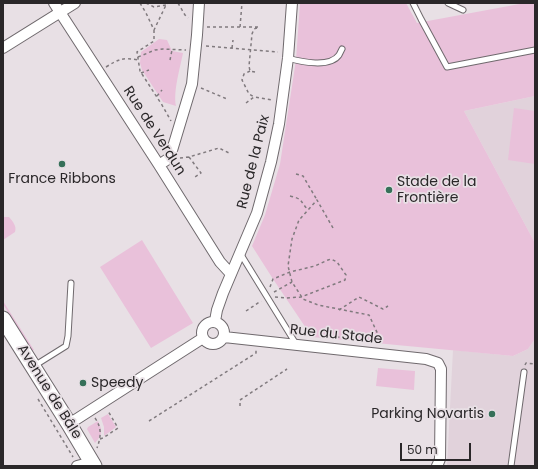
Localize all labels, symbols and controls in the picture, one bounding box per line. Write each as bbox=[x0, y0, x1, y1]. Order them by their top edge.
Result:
street label: Rue de Verdun bbox=[119, 83, 189, 179]
street label: Rue de la Paix bbox=[234, 113, 274, 211]
marker: France Ribbons bbox=[57, 159, 67, 169]
place label: France Ribbons bbox=[8, 171, 116, 187]
place label: Stade de la Frontière bbox=[397, 174, 476, 206]
marker: Stade de la Frontière bbox=[384, 185, 394, 195]
street label: Rue du Stade bbox=[289, 322, 383, 348]
street label: Avenue de Bâle bbox=[13, 342, 85, 442]
place label: Speedy bbox=[91, 375, 143, 391]
marker: Speedy bbox=[78, 378, 88, 388]
place label: Parking Novartis bbox=[371, 406, 484, 422]
marker: Parking Novartis bbox=[487, 409, 497, 419]
scale bar bbox=[402, 435, 473, 461]
text: 50 m bbox=[407, 441, 438, 458]

